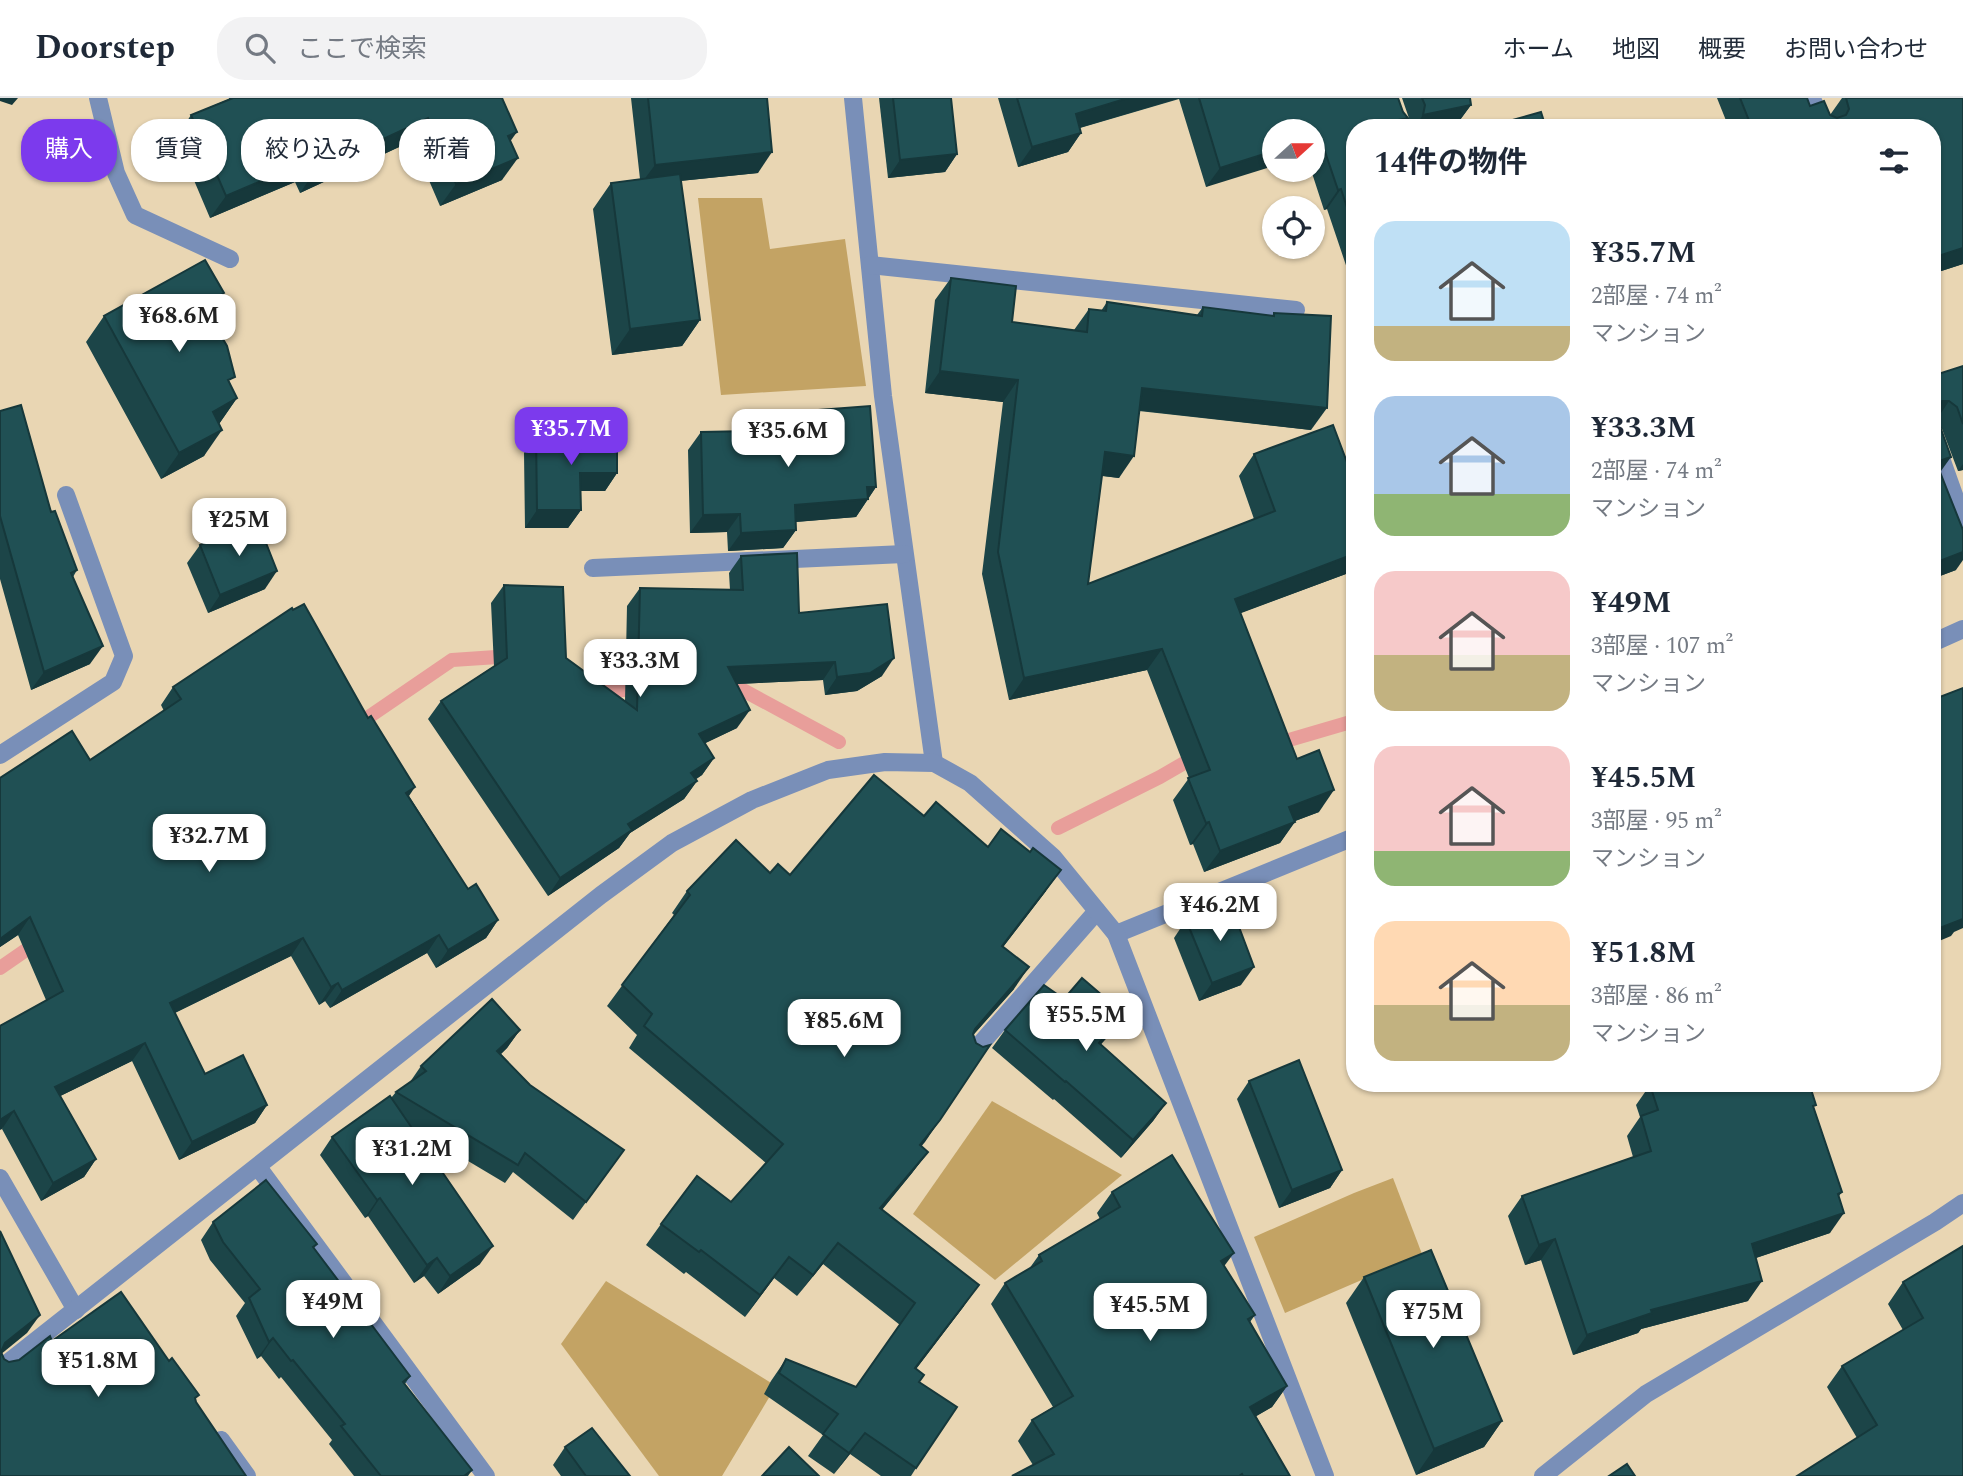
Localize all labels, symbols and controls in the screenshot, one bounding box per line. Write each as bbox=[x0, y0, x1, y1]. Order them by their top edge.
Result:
search box bbox=[217, 17, 707, 80]
text: Doorstep bbox=[35, 23, 175, 73]
icon: search bbox=[241, 29, 279, 67]
text: ここで検索 bbox=[297, 29, 427, 69]
text: ホーム bbox=[1503, 32, 1574, 68]
text: 地図 bbox=[1612, 32, 1660, 68]
text: 概要 bbox=[1698, 32, 1746, 68]
text: お問い合わせ bbox=[1784, 32, 1928, 68]
chip: 購入 bbox=[21, 119, 117, 182]
chip: 賃貸 bbox=[131, 119, 227, 182]
chip: 絞り込み bbox=[241, 119, 385, 182]
chip: 新着 bbox=[399, 119, 495, 182]
north arrow bbox=[1262, 119, 1325, 182]
map controls bbox=[1262, 119, 1325, 259]
text: 14件の物件 bbox=[1374, 140, 1528, 186]
icon: filters bbox=[1875, 142, 1913, 180]
button: locate bbox=[1262, 196, 1325, 259]
text: ¥35.7M bbox=[1591, 230, 1696, 276]
icon: home bbox=[1430, 249, 1514, 333]
text: 2部屋 · 74 m² bbox=[1591, 279, 1722, 314]
pin: ¥68.6M bbox=[122, 294, 236, 354]
text: ¥68.6M bbox=[139, 299, 219, 334]
text: マンション bbox=[1591, 317, 1706, 352]
text: ¥33.3M bbox=[1591, 405, 1696, 451]
pin: ¥35.7M bbox=[514, 408, 628, 467]
pin: ¥35.6M bbox=[731, 410, 845, 469]
text: ¥35.7M bbox=[531, 412, 611, 447]
text: ¥35.6M bbox=[748, 414, 828, 449]
icon: home bbox=[1430, 424, 1514, 508]
text: 2部屋 · 74 m² bbox=[1591, 454, 1722, 489]
text: マンション bbox=[1591, 492, 1706, 527]
pin: ¥25M bbox=[198, 498, 280, 558]
text: ¥25M bbox=[208, 503, 270, 538]
text: ¥49M bbox=[1591, 580, 1671, 626]
icon: home bbox=[1430, 599, 1514, 683]
text: 3部屋 · 107 m² bbox=[1591, 629, 1733, 664]
pin: ¥33.3M bbox=[583, 640, 697, 699]
text: ¥33.3M bbox=[600, 644, 680, 679]
text: マンション bbox=[1591, 667, 1706, 702]
text: ¥45.5M bbox=[1591, 755, 1696, 801]
icon: home bbox=[1430, 774, 1514, 858]
text: 3部屋 · 95 m² bbox=[1591, 804, 1722, 839]
pin: ¥32.7M bbox=[152, 814, 266, 874]
text: ¥32.7M bbox=[169, 819, 249, 854]
text: マンション bbox=[1591, 842, 1706, 877]
pin: ¥46.2M bbox=[1163, 884, 1277, 943]
text: ¥46.2M bbox=[1180, 888, 1260, 923]
text: ¥51.8M bbox=[1591, 930, 1696, 976]
icon: home bbox=[1430, 949, 1514, 1033]
text: 3部屋 · 86 m² bbox=[1591, 979, 1722, 1014]
pin: ¥55.5M bbox=[1029, 993, 1143, 1053]
text: ¥55.5M bbox=[1046, 998, 1126, 1033]
pin: ¥85.6M bbox=[787, 1000, 901, 1059]
text: ¥85.6M bbox=[804, 1004, 884, 1039]
text: マンション bbox=[1591, 1017, 1706, 1052]
pin: ¥31.2M bbox=[355, 1128, 469, 1187]
text: ¥31.2M bbox=[372, 1132, 452, 1167]
pin: ¥49M bbox=[292, 1280, 374, 1340]
pin: ¥45.5M bbox=[1093, 1284, 1207, 1343]
text: ¥49M bbox=[302, 1285, 364, 1320]
text: ¥45.5M bbox=[1110, 1288, 1190, 1323]
pin: ¥75M bbox=[1392, 1290, 1474, 1350]
text: ¥75M bbox=[1402, 1295, 1464, 1330]
pin: ¥51.8M bbox=[41, 1340, 155, 1399]
text: ¥51.8M bbox=[58, 1344, 138, 1379]

